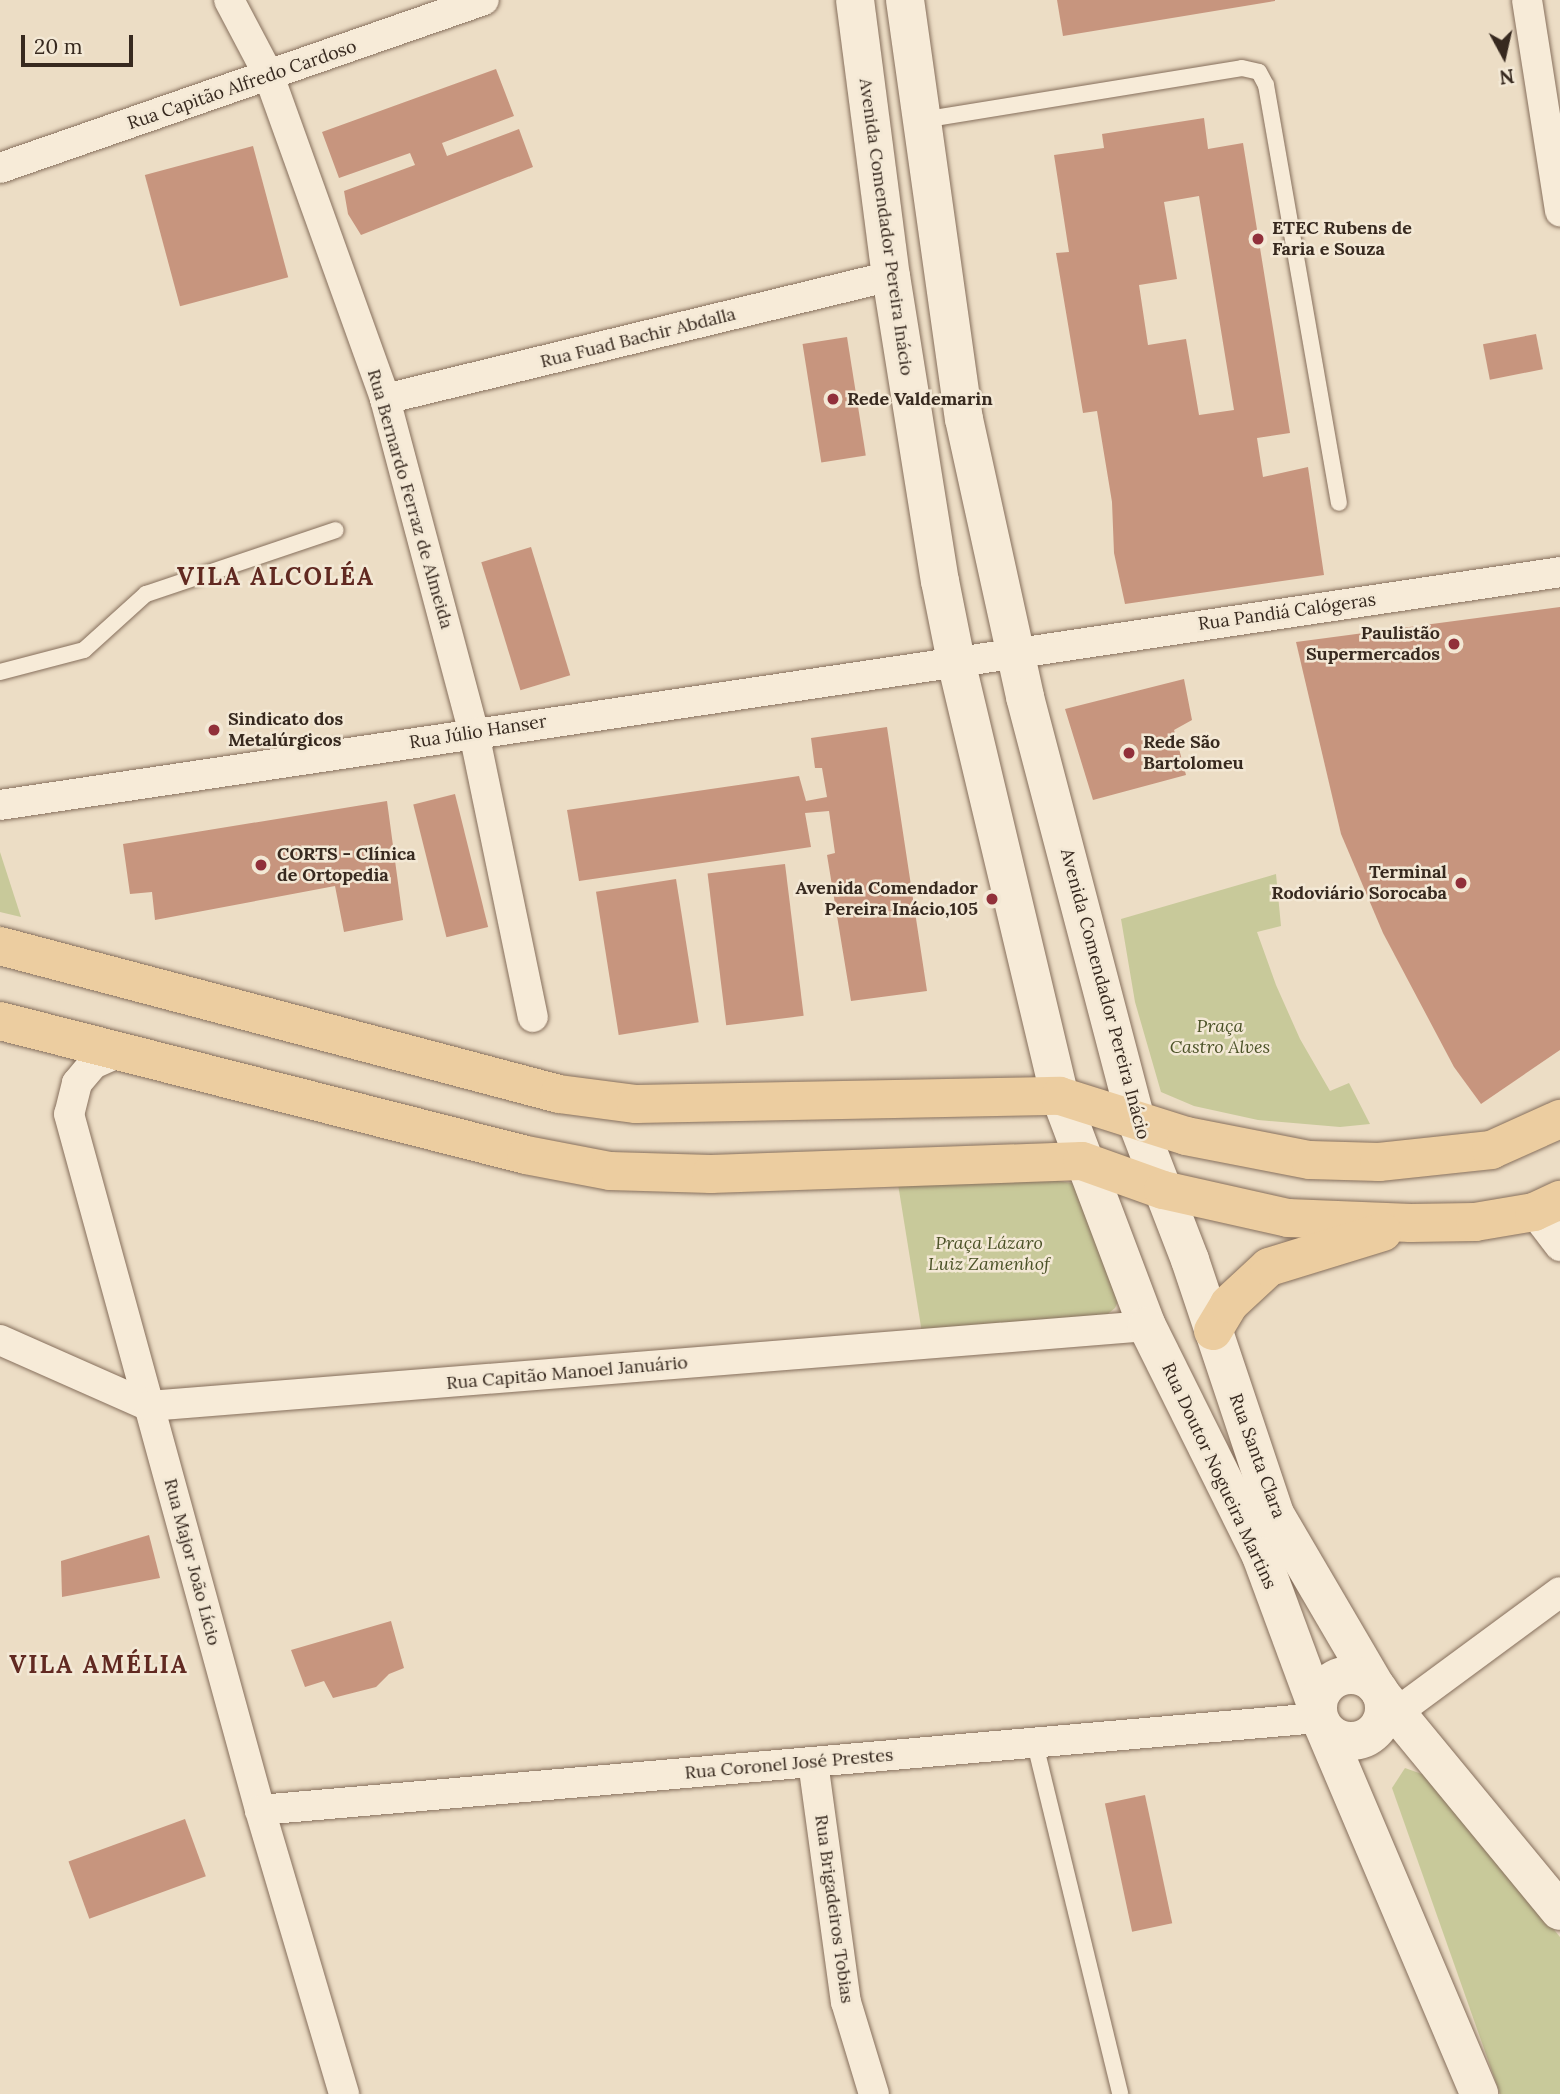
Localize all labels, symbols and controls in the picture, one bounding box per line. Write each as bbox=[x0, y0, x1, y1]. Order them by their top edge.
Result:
scale bar bbox=[24, 21, 136, 65]
north arrow bbox=[1469, 21, 1539, 91]
text: 20 m bbox=[34, 33, 83, 60]
street label: Rua Capitão Alfredo Cardoso bbox=[125, 36, 359, 134]
text: N bbox=[1498, 64, 1516, 90]
street label: Avenida Comendador Pereira Inácio bbox=[854, 77, 918, 377]
place label: ETEC Rubens de Faria e Souza bbox=[1272, 218, 1412, 260]
marker: ETEC Rubens de Faria e Souza bbox=[1250, 231, 1266, 247]
street label: Rua Fuad Bachir Abdalla bbox=[538, 303, 738, 373]
street label: Rua Bernardo Ferraz de Almeida bbox=[363, 367, 457, 631]
place label: Rede Valdemarin bbox=[847, 388, 993, 410]
marker: Rede Valdemarin bbox=[825, 391, 841, 407]
district label: VILA ALCOLÉA bbox=[178, 563, 374, 591]
street label: Rua Pandiá Calógeras bbox=[1197, 589, 1377, 635]
place label: Paulistão Supermercados bbox=[1306, 623, 1440, 666]
marker: Paulistão Supermercados bbox=[1446, 636, 1462, 652]
place label: Sindicato dos Metalúrgicos bbox=[228, 709, 343, 752]
street label: Rua Júlio Hanser bbox=[408, 710, 548, 754]
marker: Sindicato dos Metalúrgicos bbox=[206, 722, 222, 738]
place label: Rede São Bartolomeu bbox=[1143, 732, 1244, 774]
marker: Rede São Bartolomeu bbox=[1121, 745, 1137, 761]
place label: CORTS - Clínica de Ortopedia bbox=[277, 844, 416, 886]
street label: Avenida Comendador Pereira Inácio bbox=[1056, 846, 1154, 1142]
marker: CORTS - Clínica de Ortopedia bbox=[251, 855, 271, 875]
place label: Terminal Rodoviário Sorocaba bbox=[1271, 862, 1447, 904]
marker: Terminal Rodoviário Sorocaba bbox=[1453, 875, 1469, 891]
place label: Avenida Comendador Pereira Inácio,105 bbox=[795, 878, 978, 920]
marker: Avenida Comendador Pereira Inácio,105 bbox=[984, 891, 1000, 907]
park label: Praça Castro Alves bbox=[1170, 1016, 1270, 1058]
park label: Praça Lázaro Luiz Zamenhof bbox=[928, 1233, 1050, 1276]
street label: Rua Capitão Manoel Januário bbox=[445, 1352, 689, 1394]
street label: Rua Doutor Nogueira Martins bbox=[1157, 1359, 1281, 1593]
street label: Rua Santa Clara bbox=[1224, 1391, 1290, 1521]
street label: Rua Major João Lício bbox=[159, 1476, 225, 1648]
district label: VILA AMÉLIA bbox=[11, 1651, 187, 1679]
street label: Rua Coronel José Prestes bbox=[684, 1744, 894, 1784]
street label: Rua Brigadeiros Tobias bbox=[810, 1813, 858, 2005]

